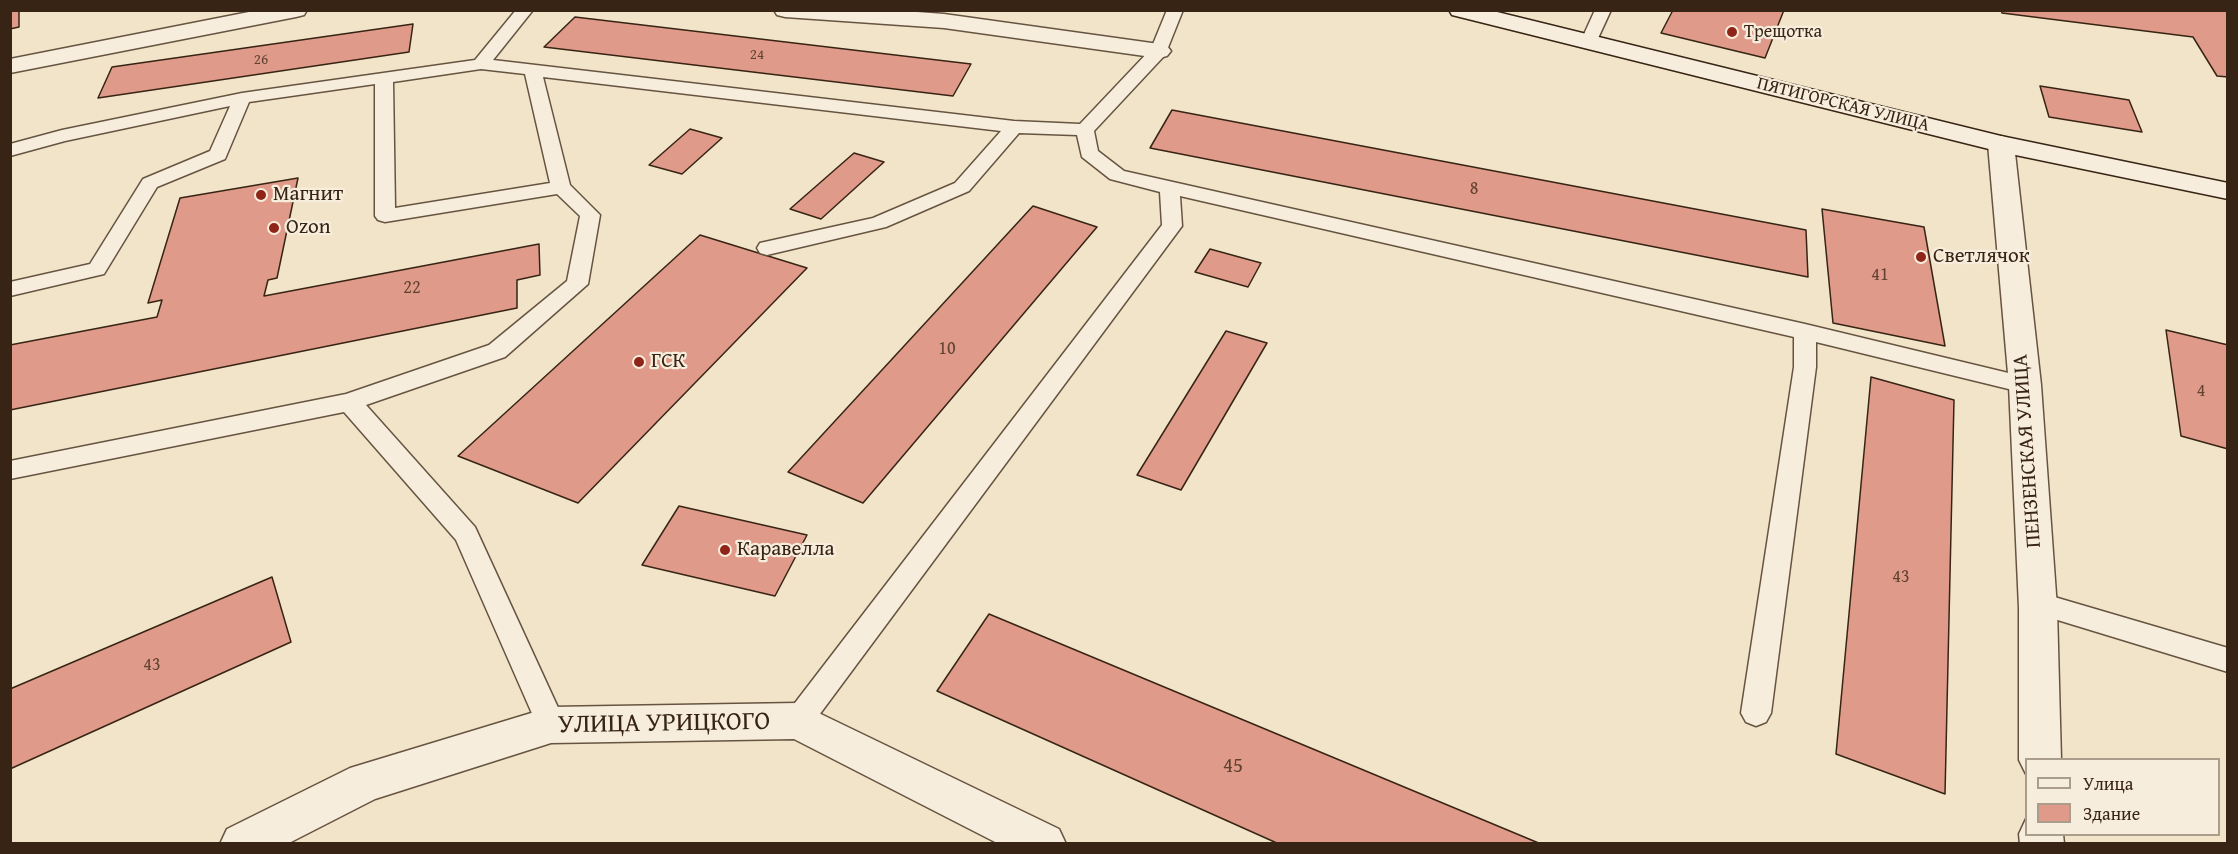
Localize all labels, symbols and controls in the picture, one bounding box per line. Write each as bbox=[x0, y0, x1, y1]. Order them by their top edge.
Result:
place label: Трещотка bbox=[1744, 21, 1822, 43]
marker: Трещотка bbox=[1725, 25, 1739, 39]
house number: 24 bbox=[750, 46, 764, 64]
house number: 26 bbox=[254, 51, 268, 69]
street label: ПЯТИГОРСКАЯ УЛИЦА bbox=[1754, 73, 1932, 137]
house number: 8 bbox=[1470, 178, 1478, 200]
place label: Магнит bbox=[273, 182, 343, 208]
marker: Магнит bbox=[254, 188, 268, 202]
place label: Ozon bbox=[286, 215, 330, 241]
marker: Ozon bbox=[267, 221, 281, 235]
place label: Светлячок bbox=[1933, 244, 2030, 270]
marker: Светлячок bbox=[1914, 250, 1928, 264]
house number: 41 bbox=[1871, 264, 1889, 286]
house number: 22 bbox=[403, 277, 421, 299]
house number: 10 bbox=[938, 338, 956, 360]
place label: ГСК bbox=[651, 349, 685, 375]
street label: ПЕНЗЕНСКАЯ УЛИЦА bbox=[2009, 353, 2047, 549]
marker: ГСК bbox=[632, 355, 646, 369]
house number: 4 bbox=[2197, 380, 2205, 402]
place label: Каравелла bbox=[737, 537, 834, 563]
marker: Каравелла bbox=[718, 543, 732, 557]
house number: 43 bbox=[1892, 566, 1910, 588]
house number: 43 bbox=[143, 654, 161, 676]
street label: УЛИЦА УРИЦКОГО bbox=[558, 707, 770, 741]
house number: 45 bbox=[1223, 754, 1243, 780]
legend bbox=[2025, 758, 2220, 836]
text: Улица bbox=[2083, 770, 2133, 797]
text: Здание bbox=[2083, 800, 2140, 827]

